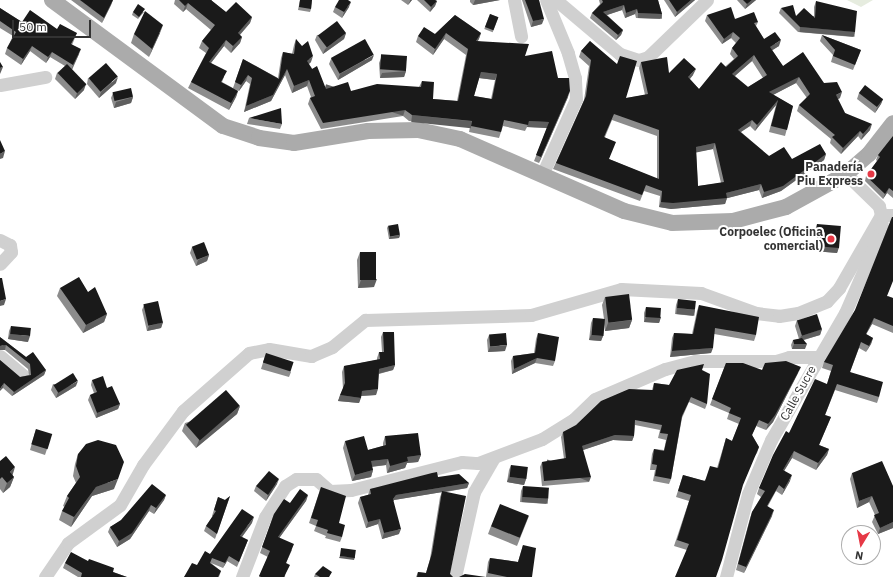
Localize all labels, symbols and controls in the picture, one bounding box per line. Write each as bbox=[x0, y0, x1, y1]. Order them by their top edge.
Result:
scale bar bbox=[14, 12, 93, 38]
text: 50 m bbox=[19, 19, 47, 34]
place label: Panadería Piu Express bbox=[797, 160, 863, 188]
marker: Panadería Piu Express bbox=[866, 169, 876, 179]
place label: Corpoelec (Oficina comercial) bbox=[719, 225, 823, 253]
marker: Corpoelec (Oficina comercial) bbox=[826, 234, 836, 244]
street label: Calle Sucre bbox=[777, 363, 819, 423]
north arrow bbox=[841, 525, 881, 565]
text: N bbox=[854, 548, 864, 563]

